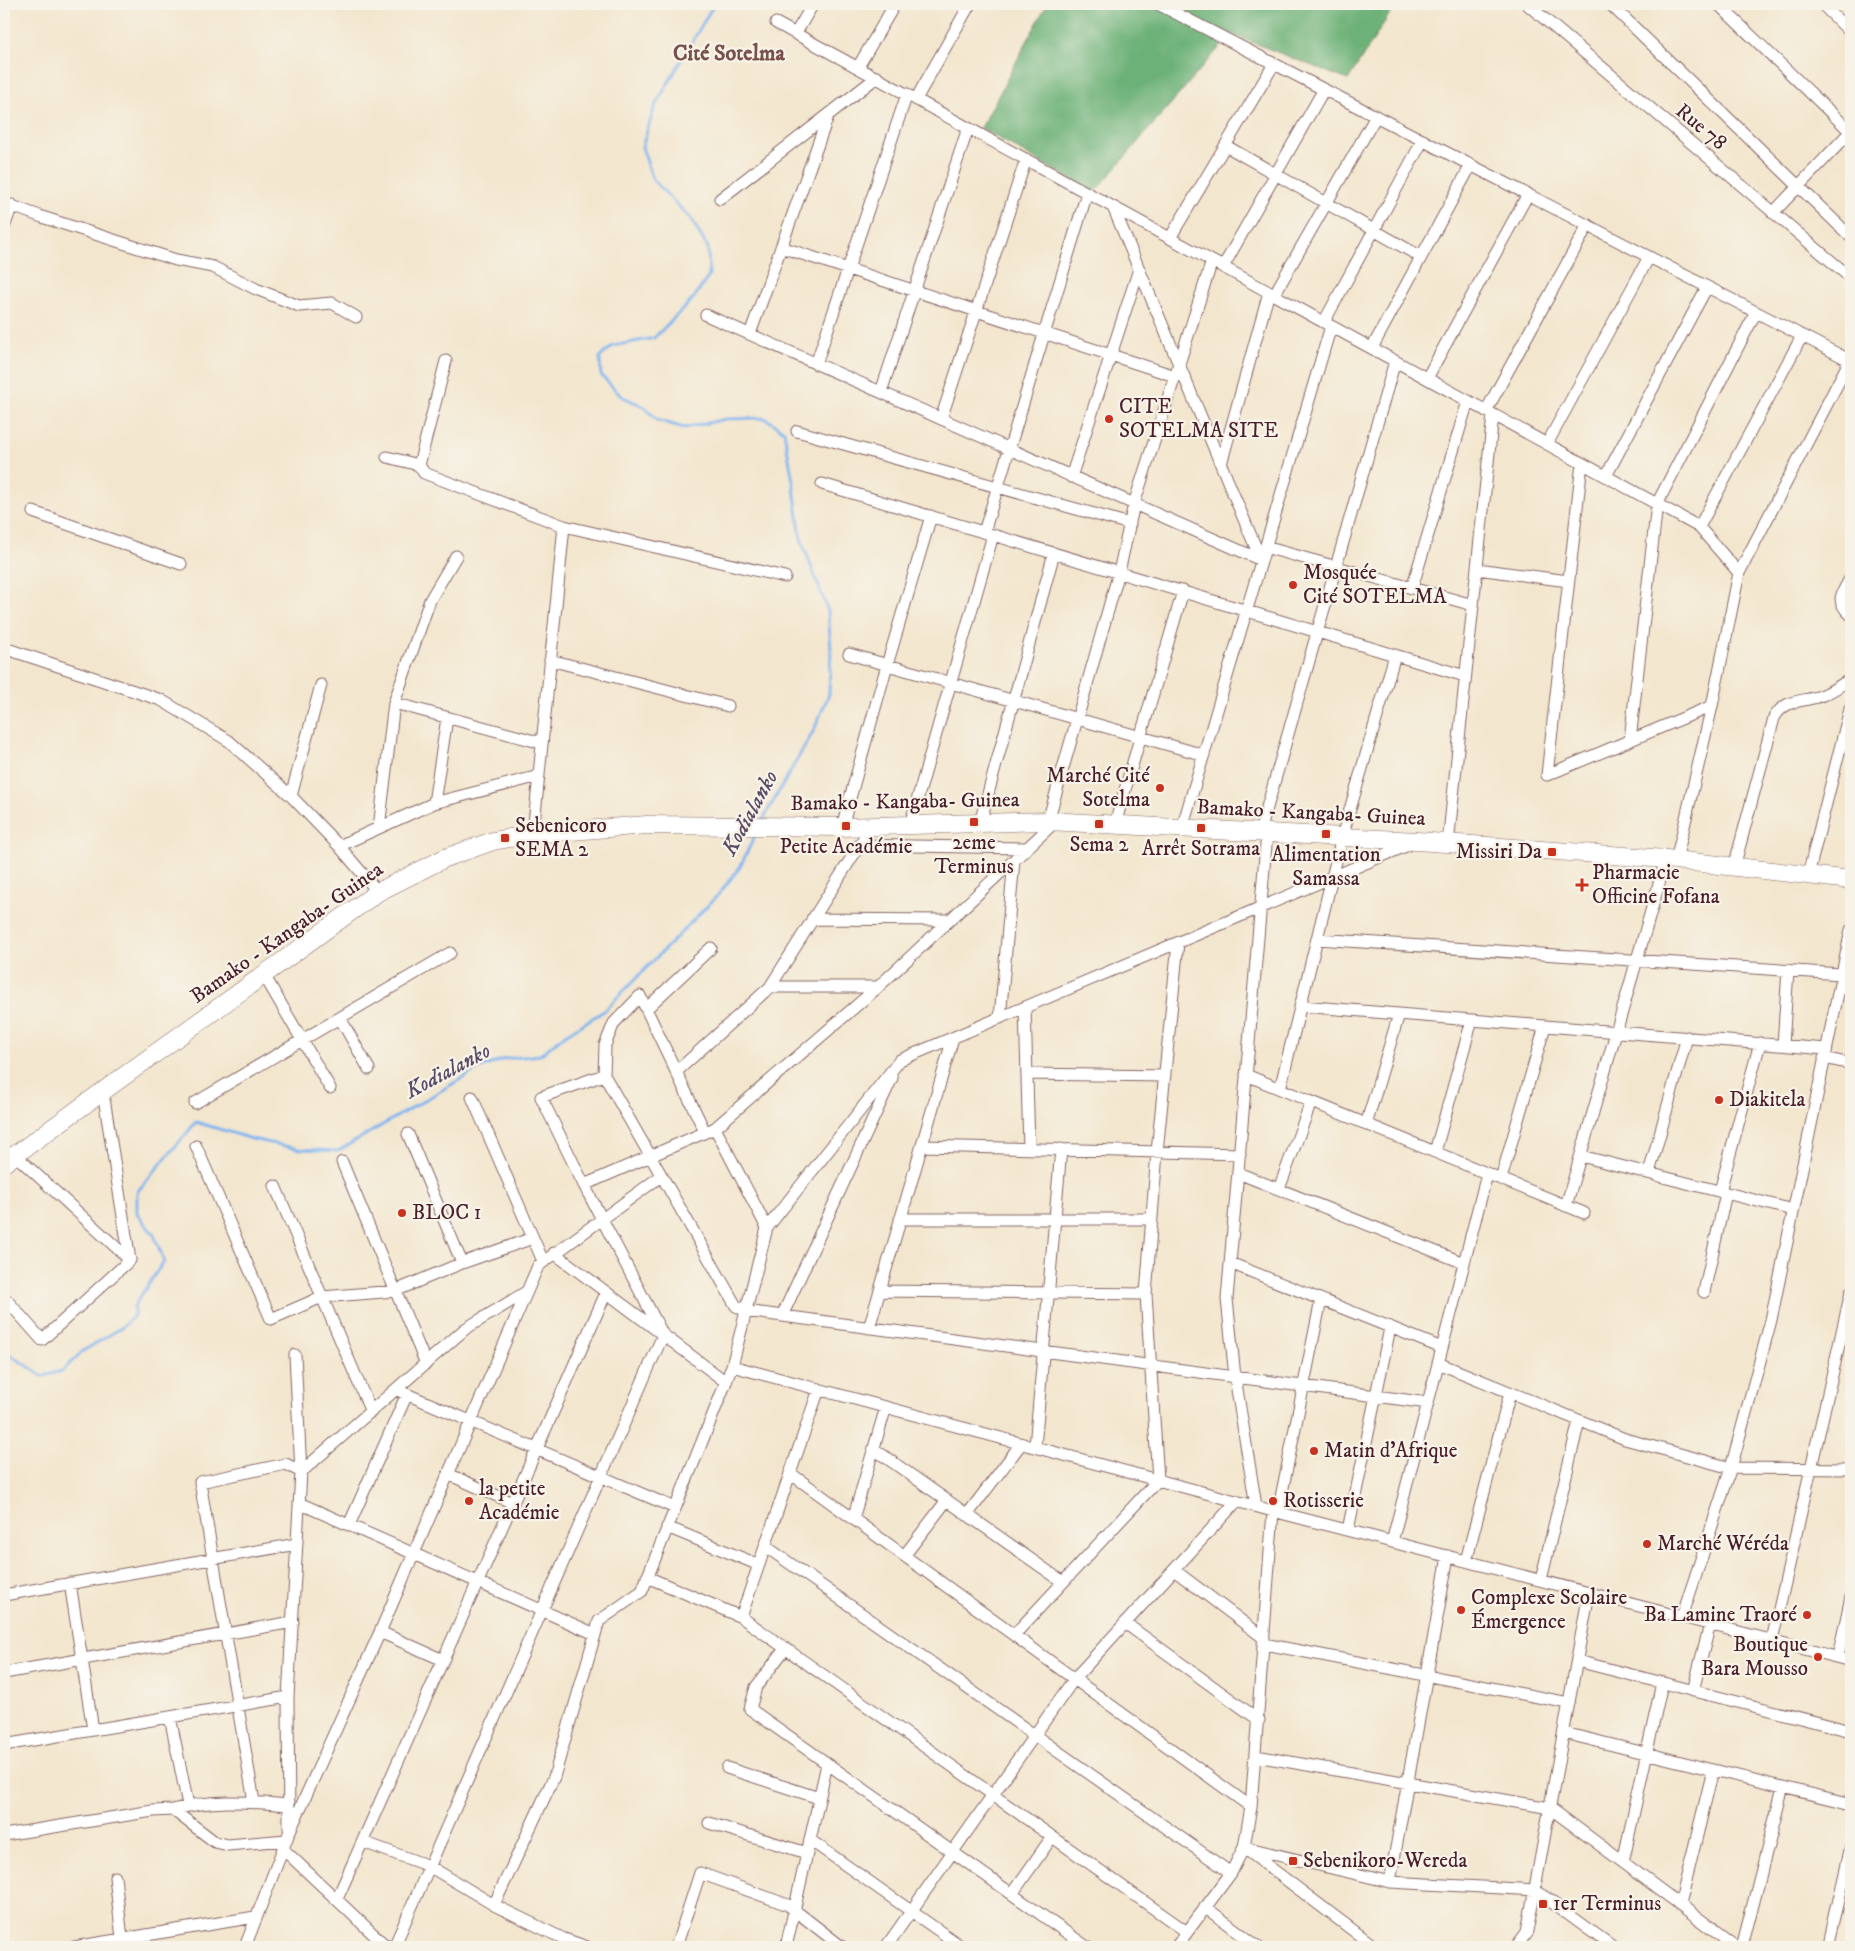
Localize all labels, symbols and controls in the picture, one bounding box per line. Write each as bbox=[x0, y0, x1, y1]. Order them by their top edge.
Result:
district label: Cité Sotelma bbox=[673, 40, 786, 67]
street label: Rue 78 bbox=[1670, 98, 1732, 156]
place label: CITE SOTELMA SITE bbox=[1119, 394, 1278, 444]
marker: CITE SOTELMA SITE bbox=[1103, 413, 1115, 425]
place label: Mosquée Cité SOTELMA bbox=[1303, 560, 1447, 610]
marker: Mosquée Cité SOTELMA bbox=[1287, 579, 1299, 591]
place label: Marché Cité Sotelma bbox=[1046, 763, 1150, 813]
water label: Kodialanko bbox=[715, 766, 784, 861]
marker: Marché Cité Sotelma bbox=[1154, 782, 1166, 794]
street label: Bamako - Kangaba- Guinea bbox=[790, 787, 1020, 817]
street label: Bamako - Kangaba- Guinea bbox=[1196, 794, 1426, 832]
place label: Sebenicoro SEMA 2 bbox=[515, 813, 607, 863]
marker: 2eme Terminus bbox=[968, 816, 980, 828]
marker: Sema 2 bbox=[1093, 818, 1105, 830]
marker: Petite Académie bbox=[840, 820, 852, 832]
marker: Arrêt Sotrama bbox=[1195, 822, 1207, 834]
marker: Alimentation Samassa bbox=[1320, 828, 1332, 840]
place label: 2eme Terminus bbox=[934, 830, 1014, 880]
marker: Sebenicoro SEMA 2 bbox=[499, 832, 511, 844]
place label: Sema 2 bbox=[1069, 832, 1129, 858]
place label: Petite Académie bbox=[780, 834, 913, 860]
place label: Arrêt Sotrama bbox=[1142, 836, 1260, 862]
place label: Missiri Da bbox=[1456, 839, 1542, 865]
place label: Alimentation Samassa bbox=[1271, 842, 1381, 892]
marker: Missiri Da bbox=[1546, 846, 1558, 858]
street label: Bamako - Kangaba- Guinea bbox=[186, 857, 388, 1009]
place label: Pharmacie Officine Fofana bbox=[1592, 860, 1720, 910]
marker: Pharmacie Officine Fofana bbox=[1576, 879, 1588, 891]
water label: Kodialanko bbox=[400, 1037, 495, 1105]
place label: Diakitela bbox=[1729, 1087, 1805, 1113]
marker: Diakitela bbox=[1713, 1094, 1725, 1106]
place label: BLOC 1 bbox=[412, 1200, 481, 1226]
marker: BLOC 1 bbox=[396, 1207, 408, 1219]
place label: Matin d'Afrique bbox=[1324, 1438, 1458, 1464]
marker: Matin d'Afrique bbox=[1308, 1445, 1320, 1457]
place label: la petite Académie bbox=[479, 1476, 560, 1526]
place label: Rotisserie bbox=[1283, 1488, 1364, 1514]
marker: la petite Académie bbox=[463, 1495, 475, 1507]
marker: Rotisserie bbox=[1267, 1495, 1279, 1507]
place label: Marché Wéréda bbox=[1657, 1531, 1789, 1557]
marker: Marché Wéréda bbox=[1641, 1538, 1653, 1550]
place label: Complexe Scolaire Émergence bbox=[1471, 1585, 1627, 1635]
place label: Ba Lamine Traoré bbox=[1644, 1602, 1797, 1628]
marker: Complexe Scolaire Émergence bbox=[1455, 1604, 1467, 1616]
marker: Ba Lamine Traoré bbox=[1801, 1609, 1813, 1621]
place label: Boutique Bara Mousso bbox=[1701, 1632, 1808, 1682]
marker: Boutique Bara Mousso bbox=[1812, 1651, 1824, 1663]
place label: Sebenikoro-Wereda bbox=[1303, 1848, 1467, 1874]
marker: Sebenikoro-Wereda bbox=[1287, 1855, 1299, 1867]
place label: 1er Terminus bbox=[1553, 1891, 1661, 1917]
marker: 1er Terminus bbox=[1537, 1898, 1549, 1910]

